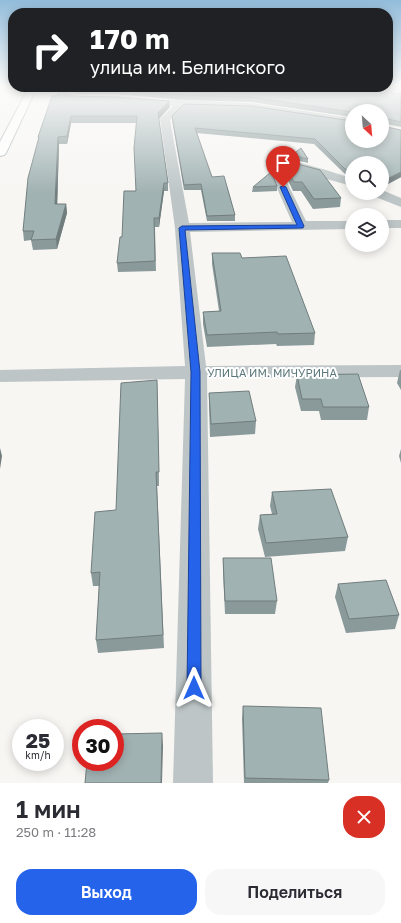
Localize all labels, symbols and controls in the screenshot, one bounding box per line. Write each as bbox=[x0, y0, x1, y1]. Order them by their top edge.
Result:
text: 170 m bbox=[90, 22, 169, 55]
icon: right bbox=[24, 24, 76, 76]
text: улица им. Белинского bbox=[90, 56, 285, 78]
north arrow bbox=[345, 104, 389, 148]
map controls bbox=[345, 104, 389, 252]
pin bbox=[266, 146, 300, 187]
icon: arrive bbox=[272, 152, 294, 174]
button: search bbox=[345, 156, 389, 200]
button: layers bbox=[345, 208, 389, 252]
street label: УЛИЦА ИМ. МИЧУРИНА bbox=[207, 366, 337, 379]
position arrow bbox=[173, 667, 215, 709]
speed limit sign: 30 bbox=[72, 719, 124, 771]
text: 25 bbox=[26, 728, 50, 752]
text: km/h bbox=[25, 749, 51, 761]
text: 1 мин bbox=[16, 794, 81, 823]
button: close bbox=[343, 796, 385, 838]
text: 250 m · 11:28 bbox=[16, 824, 96, 840]
button: Выход bbox=[16, 869, 197, 915]
button: Поделиться bbox=[205, 869, 385, 915]

